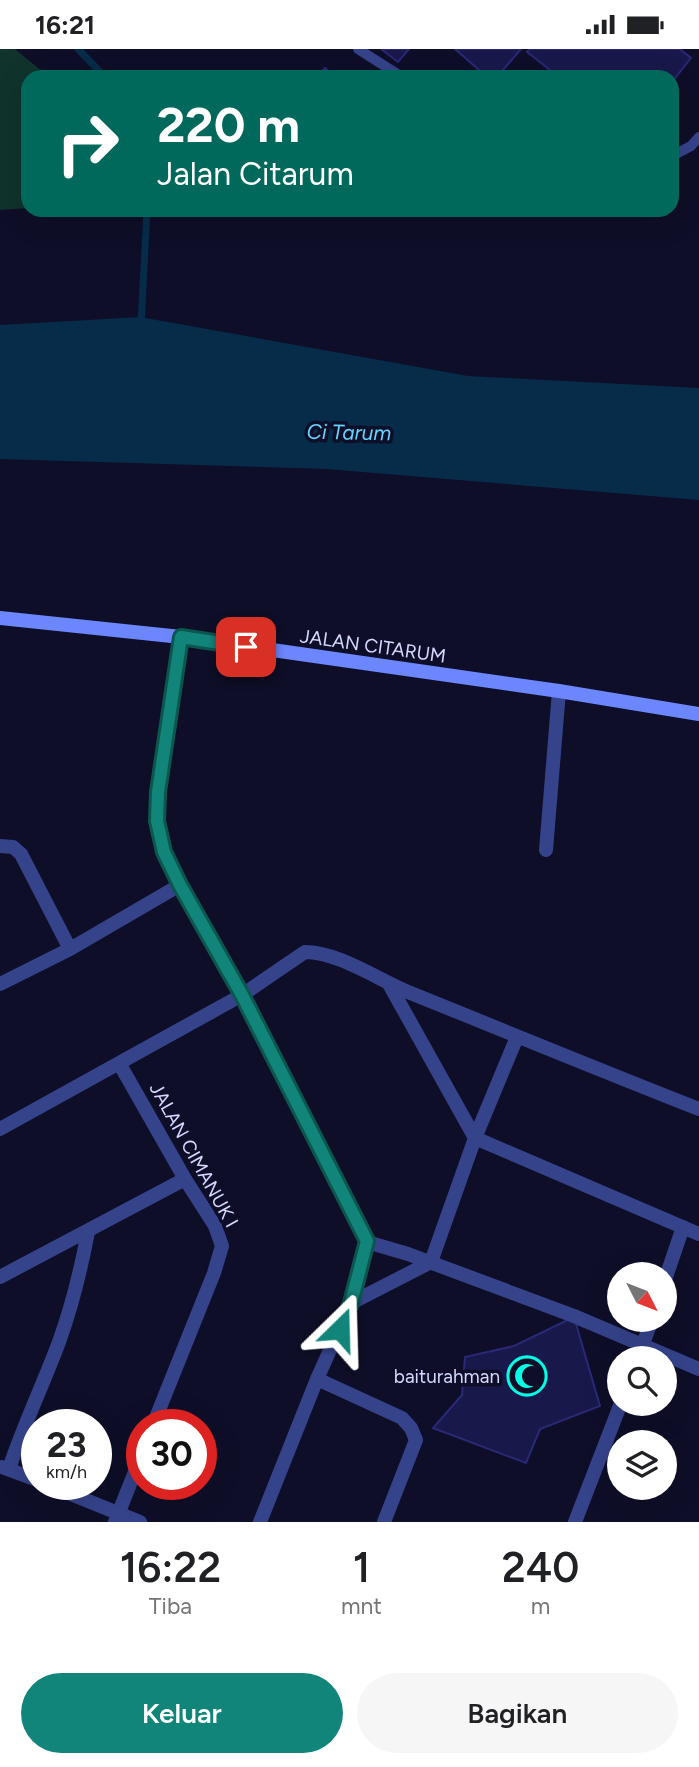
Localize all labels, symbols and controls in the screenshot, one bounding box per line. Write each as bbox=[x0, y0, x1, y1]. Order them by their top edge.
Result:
text: 16:21 bbox=[35, 9, 95, 41]
text: 220 m bbox=[157, 95, 300, 154]
icon: right bbox=[42, 98, 133, 189]
text: Jalan Citarum bbox=[157, 155, 354, 193]
water label: Ci Tarum bbox=[306, 419, 392, 445]
pin bbox=[216, 617, 276, 677]
street label: JALAN CITARUM bbox=[299, 624, 447, 668]
icon: arrive bbox=[227, 628, 265, 666]
street label: JALAN CIMANUK I bbox=[145, 1079, 243, 1231]
north arrow bbox=[607, 1262, 677, 1332]
map controls bbox=[607, 1262, 677, 1500]
position arrow bbox=[303, 1292, 377, 1366]
button: search bbox=[607, 1346, 677, 1416]
mosque icon: baiturahman bbox=[506, 1355, 548, 1397]
place label: baiturahman bbox=[394, 1365, 500, 1388]
speed limit sign: 30 bbox=[126, 1409, 217, 1500]
text: 23 bbox=[47, 1424, 86, 1466]
button: layers bbox=[607, 1430, 677, 1500]
text: km/h bbox=[46, 1461, 87, 1483]
text: 16:22 bbox=[120, 1542, 221, 1593]
text: 1 bbox=[353, 1542, 370, 1593]
text: 240 bbox=[502, 1542, 579, 1593]
text: Tiba bbox=[149, 1592, 192, 1620]
text: mnt bbox=[341, 1592, 382, 1620]
text: m bbox=[531, 1592, 550, 1620]
button: Keluar bbox=[21, 1673, 343, 1753]
button: Bagikan bbox=[357, 1673, 678, 1753]

